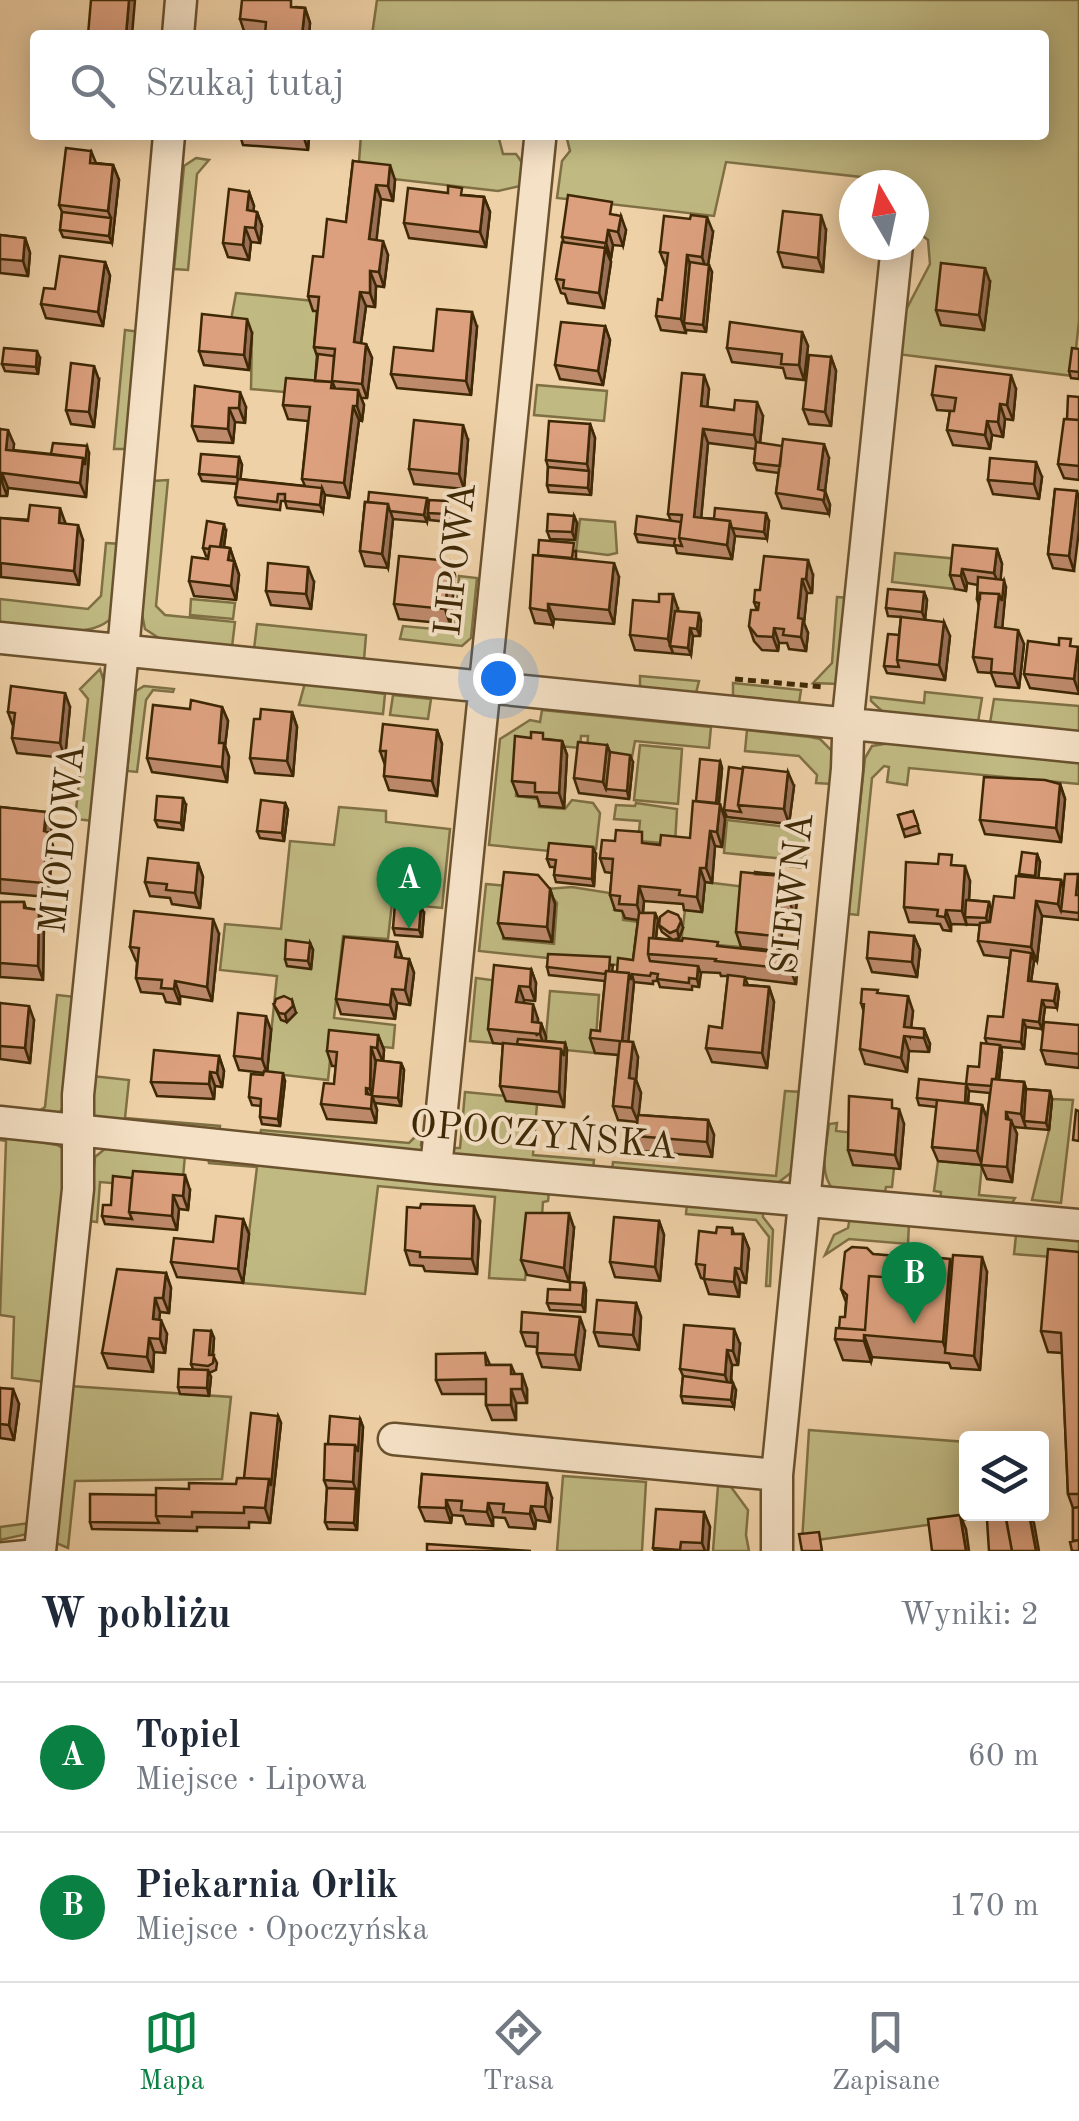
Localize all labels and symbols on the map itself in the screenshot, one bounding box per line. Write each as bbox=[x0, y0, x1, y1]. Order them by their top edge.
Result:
north arrow bbox=[839, 170, 929, 260]
street label: LIPOWA bbox=[430, 481, 484, 639]
your location bbox=[473, 653, 524, 704]
street label: MIODOWA bbox=[35, 742, 93, 936]
street label: SIEWNA bbox=[767, 811, 821, 977]
pin: A bbox=[376, 846, 442, 929]
street label: OPOCZYŃSKA bbox=[408, 1099, 679, 1168]
pin: B bbox=[882, 1242, 946, 1324]

